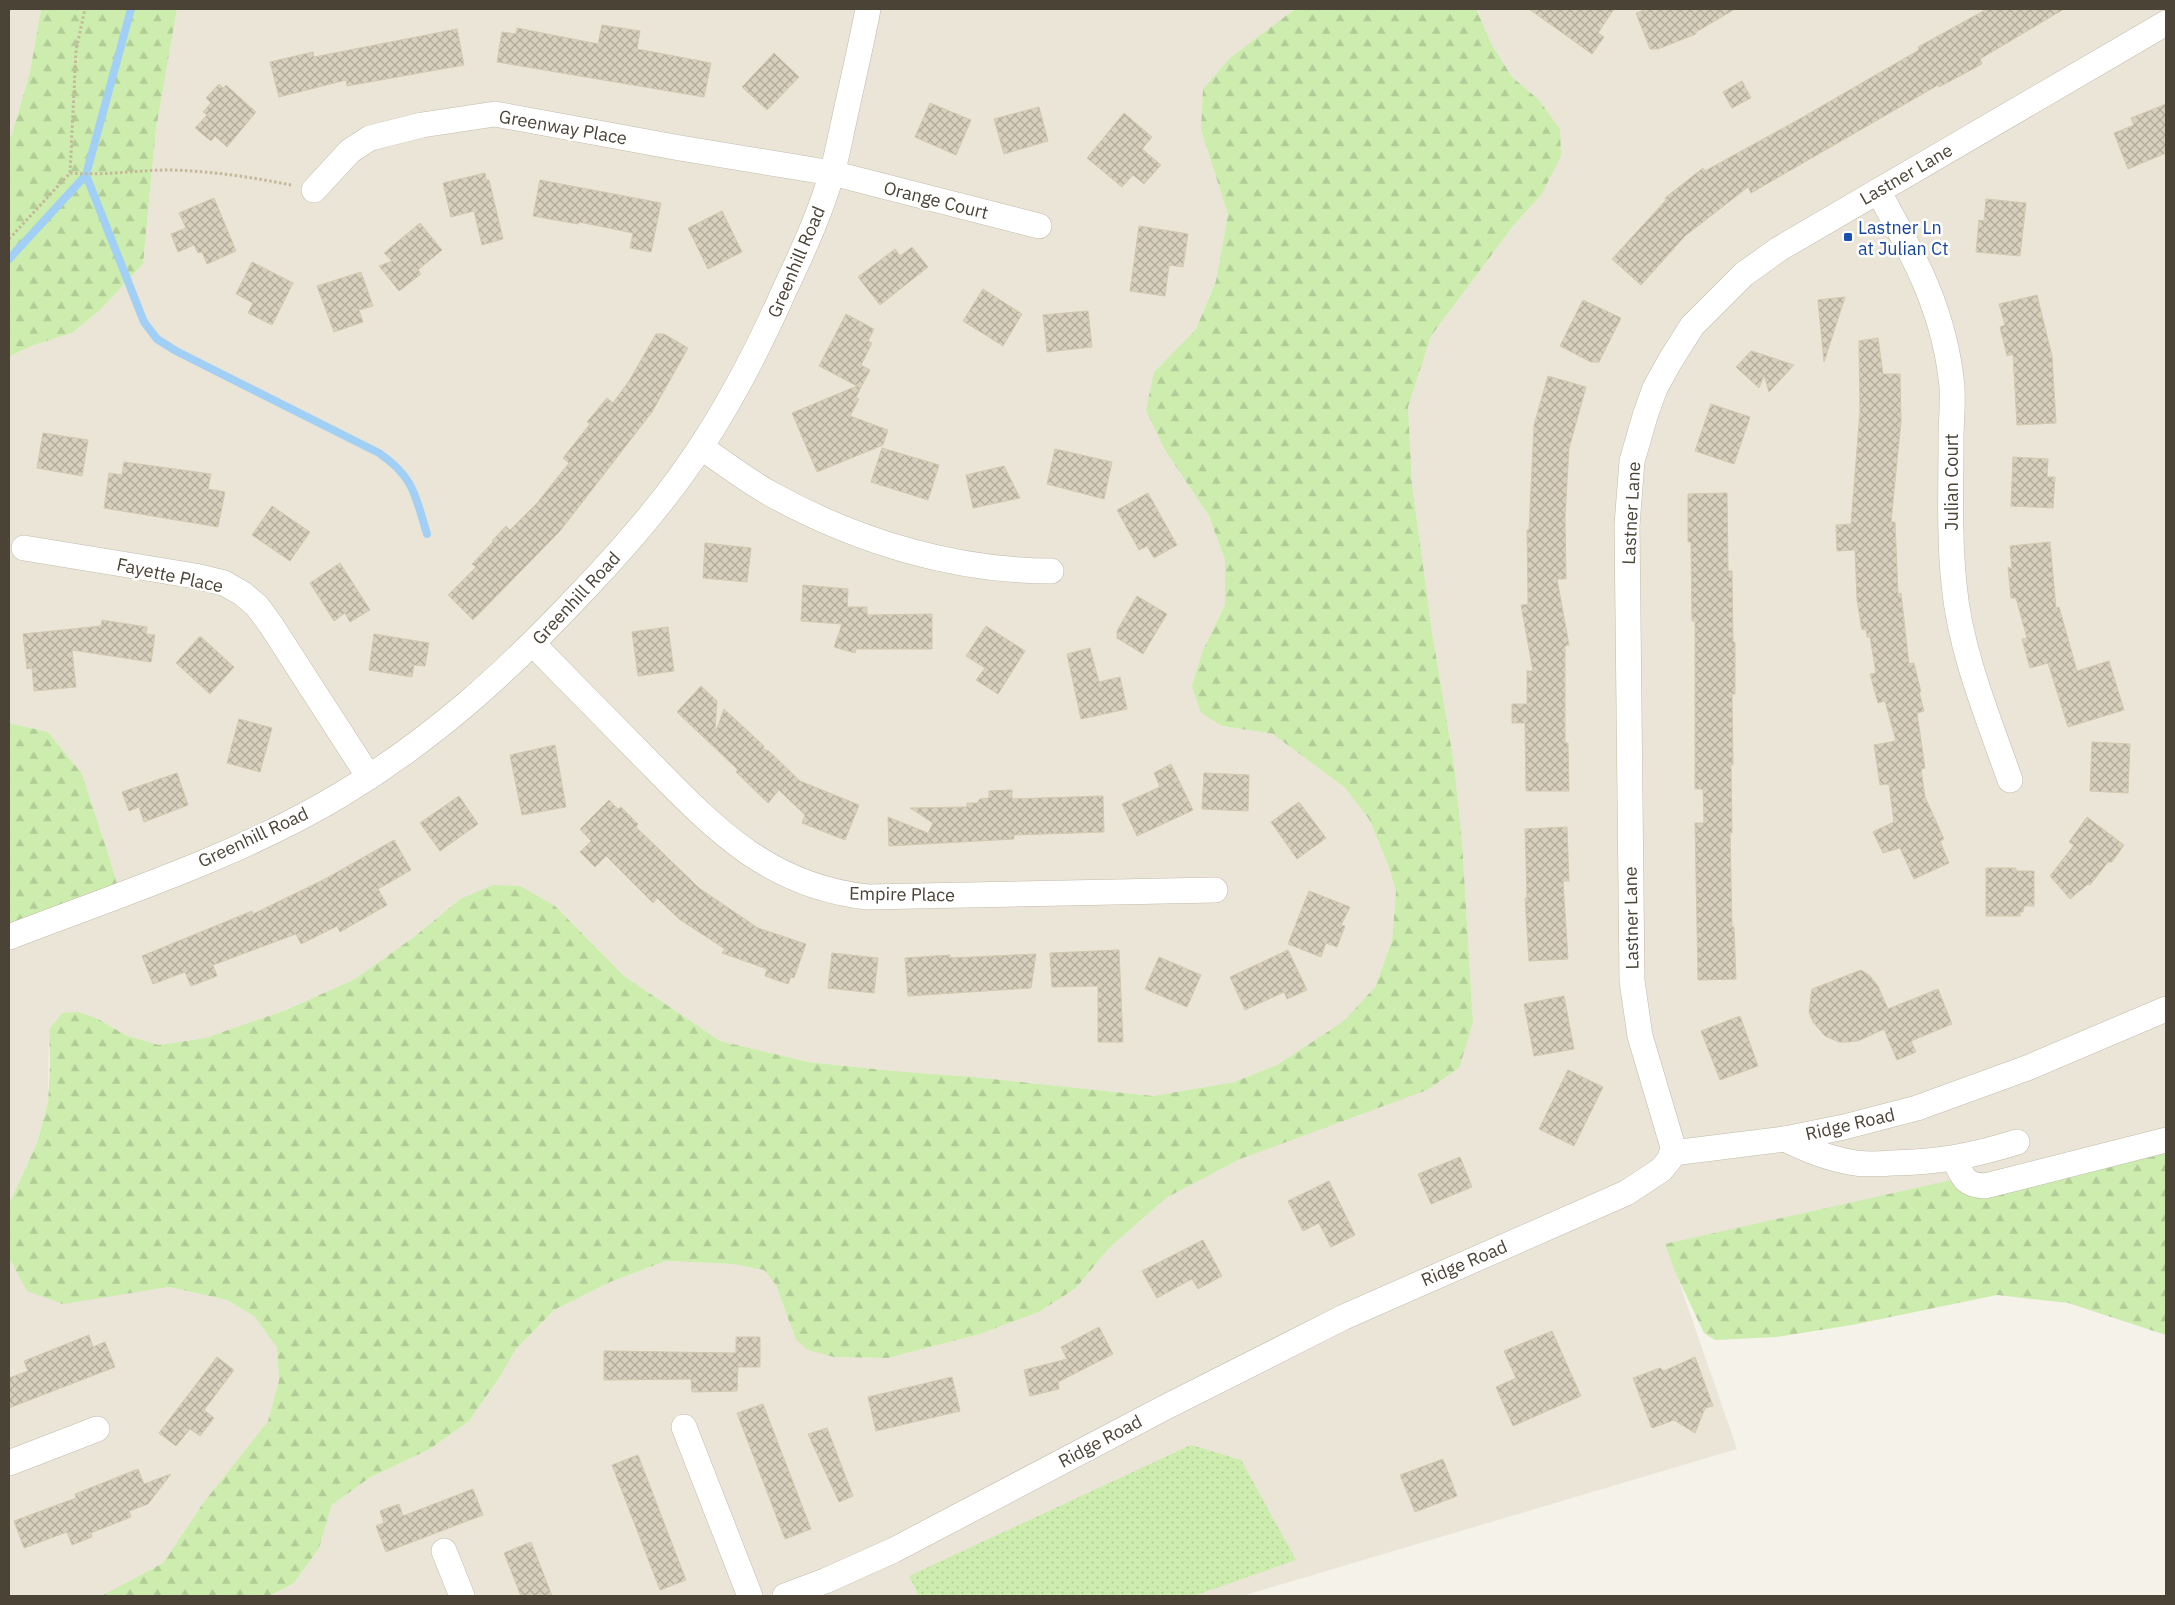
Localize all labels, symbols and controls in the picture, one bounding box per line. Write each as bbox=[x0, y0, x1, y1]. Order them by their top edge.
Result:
street label: Greenway Place bbox=[497, 104, 629, 150]
street label: Lastner Lane bbox=[1856, 138, 1957, 210]
street label: Orange Court bbox=[881, 176, 991, 224]
street label: Greenhill Road bbox=[762, 203, 830, 321]
place label: Lastner Ln at Julian Ct bbox=[1858, 216, 1949, 260]
marker: Lastner Ln at Julian Ct bbox=[1842, 231, 1854, 243]
street label: Julian Court bbox=[1940, 433, 1963, 531]
street label: Lastner Lane bbox=[1617, 461, 1645, 565]
street label: Greenhill Road bbox=[527, 547, 625, 649]
street label: Fayette Place bbox=[115, 552, 226, 598]
street label: Greenhill Road bbox=[194, 801, 312, 873]
street label: Lastner Lane bbox=[1619, 866, 1643, 970]
street label: Empire Place bbox=[849, 882, 955, 906]
street label: Ridge Road bbox=[1803, 1103, 1897, 1145]
street label: Ridge Road bbox=[1417, 1235, 1511, 1291]
street label: Ridge Road bbox=[1054, 1409, 1146, 1473]

